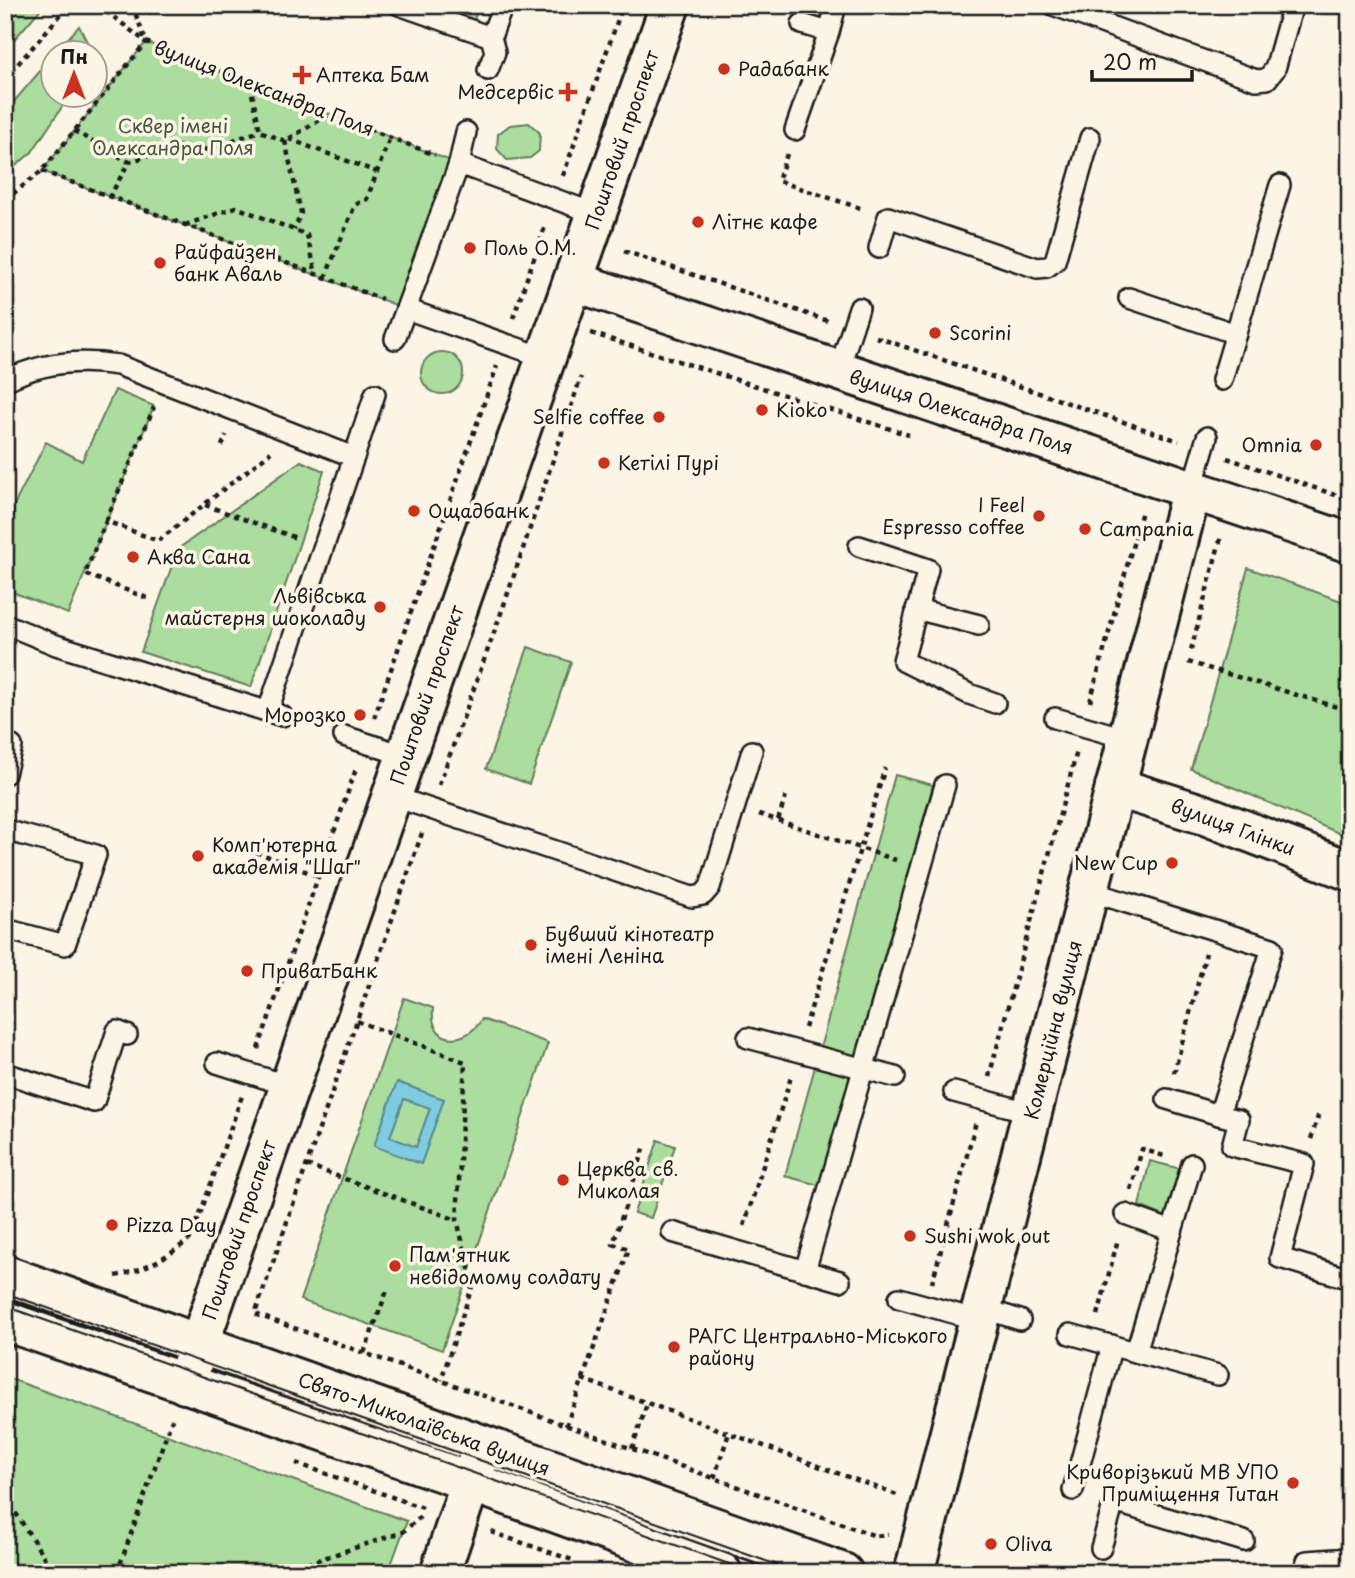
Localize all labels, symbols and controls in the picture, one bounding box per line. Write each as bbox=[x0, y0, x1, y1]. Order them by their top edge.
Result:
street label: вулиця Олександра Поля bbox=[150, 32, 378, 142]
north arrow bbox=[38, 38, 108, 108]
scale bar bbox=[1092, 38, 1192, 82]
text: Пн bbox=[60, 42, 88, 70]
street label: Поштовий проспект bbox=[577, 45, 665, 233]
text: 20 m bbox=[1103, 45, 1157, 77]
place label: Радабанк bbox=[738, 54, 830, 82]
place label: Аптека Бам bbox=[316, 60, 430, 88]
marker: Радабанк bbox=[716, 61, 732, 77]
marker: Аптека Бам bbox=[294, 67, 310, 83]
place label: Медсервіс bbox=[458, 77, 554, 105]
marker: Медсервіс bbox=[560, 84, 576, 100]
park label: Сквер імені Олександра Поля bbox=[92, 111, 254, 161]
place label: Літнє кафе bbox=[712, 207, 818, 235]
marker: Літнє кафе bbox=[690, 214, 706, 230]
place label: Поль О.М. bbox=[484, 233, 577, 261]
place label: Райфайзен банк Аваль bbox=[174, 237, 282, 287]
marker: Поль О.М. bbox=[462, 240, 478, 256]
marker: Райфайзен банк Аваль bbox=[152, 255, 168, 271]
place label: Scorini bbox=[949, 318, 1012, 346]
marker: Scorini bbox=[927, 325, 943, 341]
street label: вулиця Олександра Поля bbox=[846, 362, 1077, 460]
place label: Kioko bbox=[776, 395, 828, 423]
place label: Selfie coffee bbox=[532, 402, 645, 430]
marker: Kioko bbox=[754, 402, 770, 418]
marker: Selfie coffee bbox=[651, 409, 667, 425]
place label: Omnia bbox=[1241, 430, 1302, 458]
marker: Omnia bbox=[1308, 437, 1324, 453]
place label: Кетілі Пурі bbox=[618, 448, 719, 476]
marker: Кетілі Пурі bbox=[596, 455, 612, 471]
place label: I Feel Espresso coffee bbox=[882, 490, 1025, 540]
place label: Ощадбанк bbox=[428, 496, 530, 524]
marker: Ощадбанк bbox=[406, 503, 422, 519]
marker: I Feel Espresso coffee bbox=[1031, 508, 1047, 524]
place label: Campania bbox=[1099, 514, 1194, 542]
marker: Campania bbox=[1077, 521, 1093, 537]
place label: Аква Сана bbox=[147, 542, 250, 570]
marker: Аква Сана bbox=[125, 549, 141, 565]
place label: Львівська майстерня шоколаду bbox=[165, 581, 366, 631]
marker: Львівська майстерня шоколаду bbox=[372, 599, 388, 615]
street label: Поштовий проспект bbox=[382, 600, 470, 788]
place label: Морозко bbox=[264, 700, 346, 728]
marker: Морозко bbox=[352, 707, 368, 723]
street label: вулиця Глінки bbox=[1167, 791, 1299, 862]
place label: Комп'ютерна академія "Шаг" bbox=[212, 830, 361, 880]
marker: Комп'ютерна академія "Шаг" bbox=[190, 848, 206, 864]
place label: New Cup bbox=[1074, 848, 1158, 876]
marker: New Cup bbox=[1164, 855, 1180, 871]
place label: Бувший кінотеатр імені Леніна bbox=[545, 919, 714, 969]
marker: Бувший кінотеатр імені Леніна bbox=[523, 937, 539, 953]
street label: Комерційна вулиця bbox=[1016, 937, 1088, 1122]
place label: ПриватБанк bbox=[261, 956, 378, 984]
marker: ПриватБанк bbox=[239, 963, 255, 979]
street label: Поштовий проспект bbox=[194, 1135, 282, 1323]
place label: Церква св. Миколая bbox=[577, 1154, 679, 1204]
marker: Церква св. Миколая bbox=[555, 1172, 571, 1188]
place label: Pizza Day bbox=[126, 1210, 217, 1238]
marker: Pizza Day bbox=[104, 1217, 120, 1233]
place label: Sushi wok out bbox=[924, 1221, 1051, 1249]
marker: Sushi wok out bbox=[902, 1228, 918, 1244]
place label: Пам'ятник невідомому солдату bbox=[409, 1240, 601, 1290]
marker: Пам'ятник невідомому солдату bbox=[387, 1258, 403, 1274]
place label: РАГС Центрально-Міського району bbox=[688, 1321, 947, 1371]
marker: РАГС Центрально-Міського району bbox=[666, 1339, 682, 1355]
street label: Свято-Миколаївська вулиця bbox=[294, 1364, 554, 1482]
place label: Криворізький МВ УПО Приміщення Титан bbox=[1066, 1457, 1279, 1507]
marker: Криворізький МВ УПО Приміщення Титан bbox=[1285, 1475, 1301, 1491]
place label: Oliva bbox=[1005, 1529, 1052, 1557]
marker: Oliva bbox=[983, 1536, 999, 1552]

